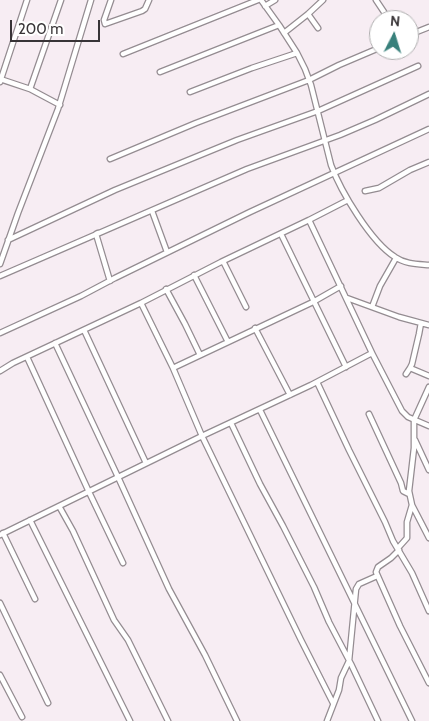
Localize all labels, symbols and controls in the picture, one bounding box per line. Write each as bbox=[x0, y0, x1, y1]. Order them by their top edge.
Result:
scale bar bbox=[12, 10, 102, 42]
north arrow bbox=[369, 10, 419, 60]
text: N bbox=[390, 12, 401, 30]
text: 200 m bbox=[18, 20, 63, 38]

